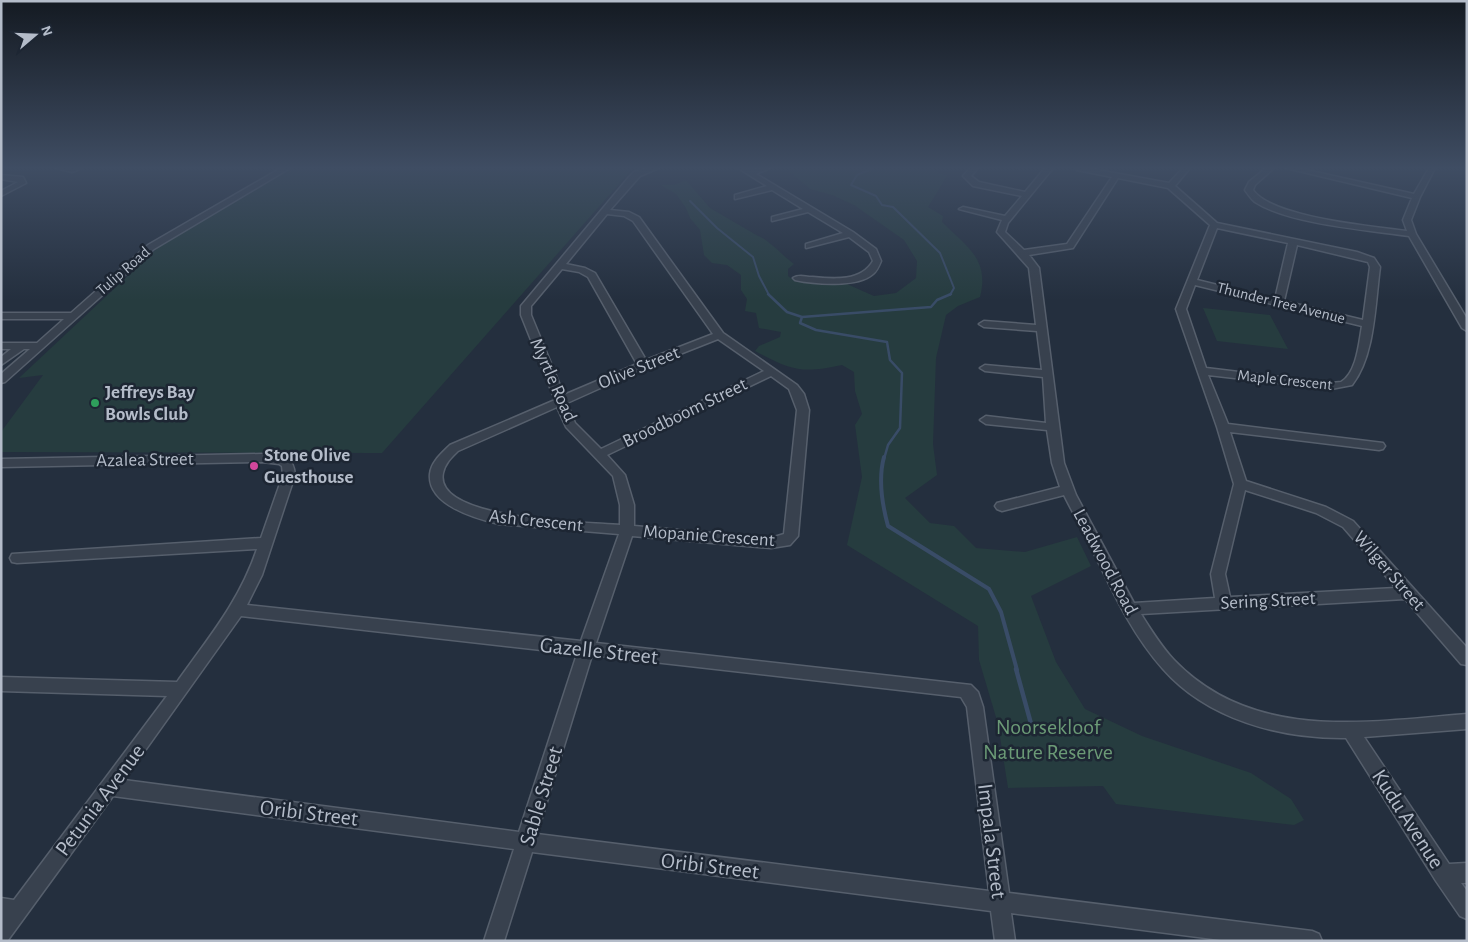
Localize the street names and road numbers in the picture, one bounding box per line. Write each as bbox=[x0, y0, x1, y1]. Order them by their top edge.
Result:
street label: Tulip Road bbox=[93, 244, 153, 298]
street label: Thunder Tree Avenue bbox=[1215, 279, 1347, 327]
street label: Myrtle Road bbox=[526, 335, 580, 425]
street label: Olive Street bbox=[596, 343, 682, 393]
street label: Maple Crescent bbox=[1237, 367, 1333, 393]
street label: Broodboom Street bbox=[620, 375, 750, 451]
street label: Azalea Street bbox=[96, 450, 194, 470]
street label: Leadwood Road bbox=[1069, 506, 1141, 618]
street label: Ash Crescent bbox=[488, 507, 584, 535]
street label: Mopanie Crescent bbox=[643, 522, 775, 550]
street label: Wilger Street bbox=[1350, 528, 1428, 614]
street label: Sering Street bbox=[1220, 589, 1316, 613]
street label: Gazelle Street bbox=[539, 634, 659, 668]
street label: Petunia Avenue bbox=[51, 740, 149, 860]
street label: Sable Street bbox=[516, 744, 566, 848]
street label: Kudu Avenue bbox=[1368, 766, 1448, 872]
street label: Impala Street bbox=[974, 782, 1010, 900]
street label: Oribi Street bbox=[259, 796, 359, 830]
street label: Oribi Street bbox=[660, 849, 760, 883]

